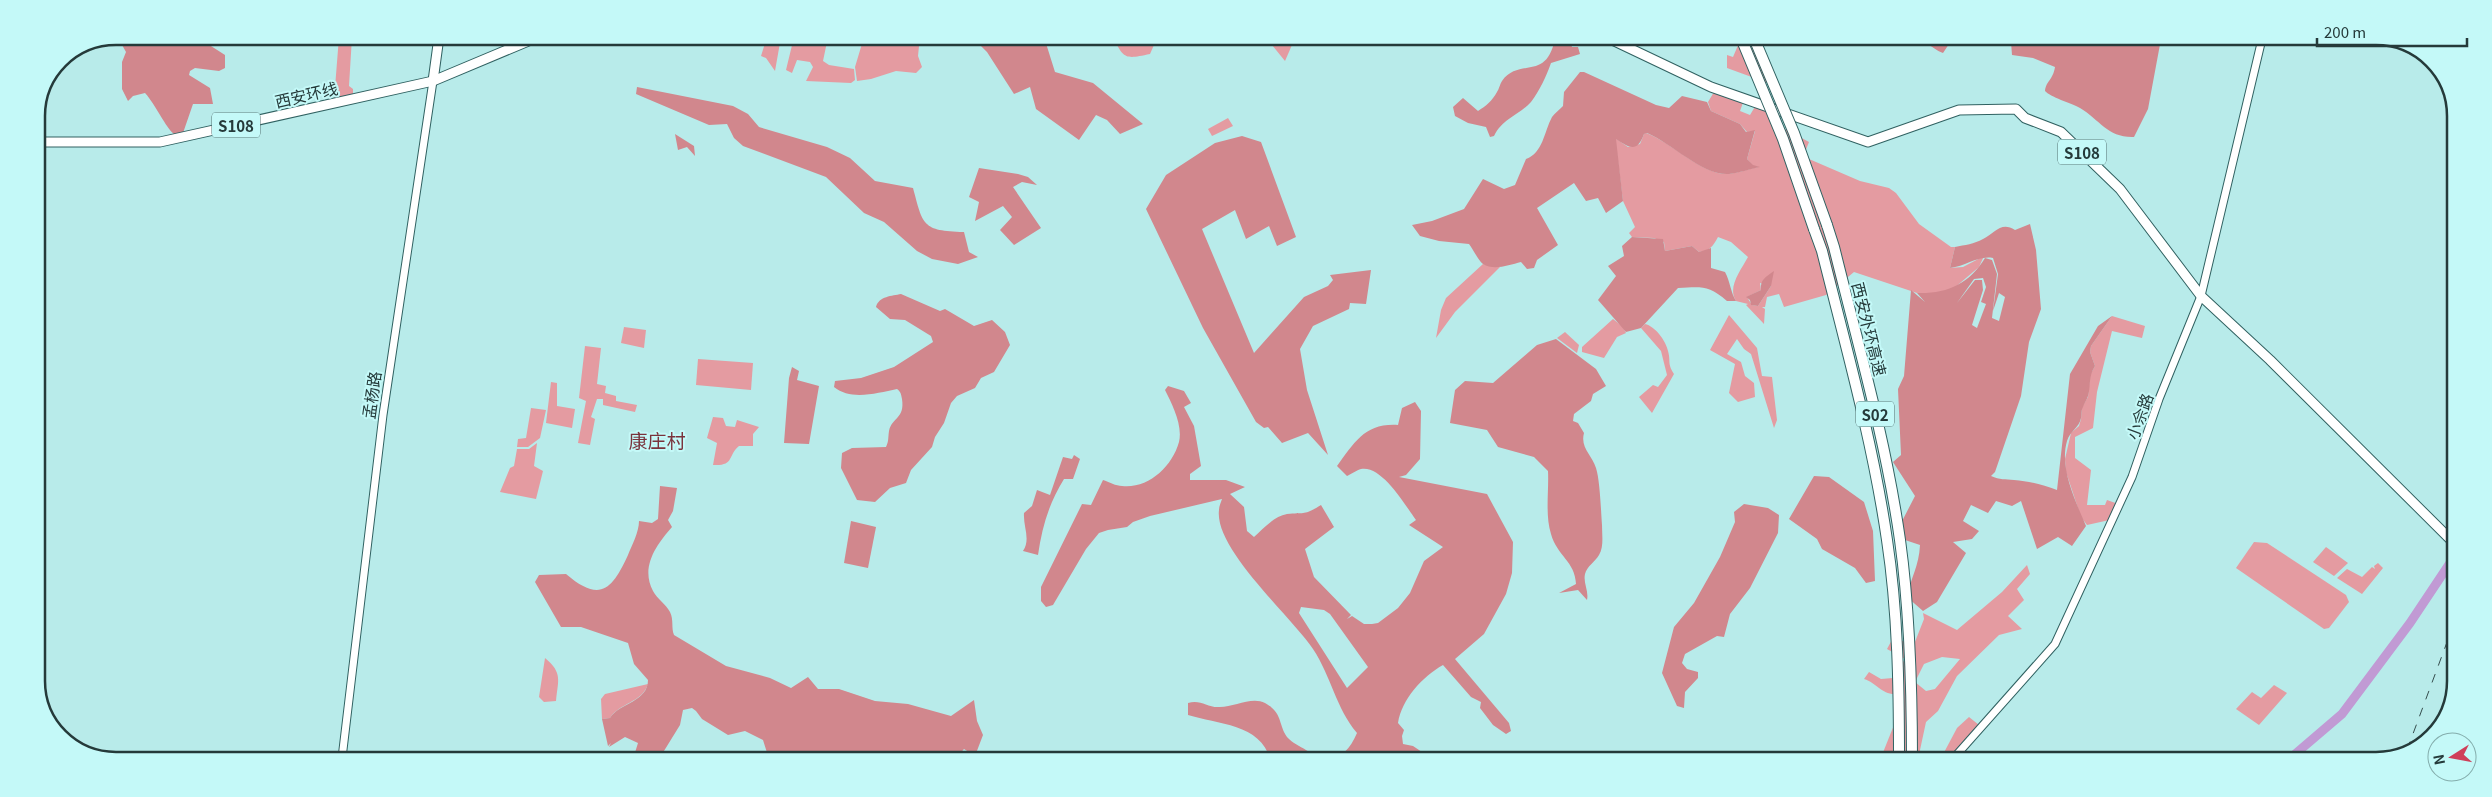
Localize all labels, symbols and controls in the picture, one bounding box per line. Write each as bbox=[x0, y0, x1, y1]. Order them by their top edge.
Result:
scale bar bbox=[2317, 15, 2467, 47]
text: 200 m bbox=[2324, 21, 2366, 42]
street label: 西安环线 bbox=[272, 75, 340, 113]
road number: S108 bbox=[212, 112, 260, 138]
road number: S108 bbox=[2058, 140, 2106, 164]
street label: 西安外环高速 bbox=[1847, 280, 1893, 378]
street label: 孟杨路 bbox=[356, 370, 386, 420]
street label: 小佘路 bbox=[2120, 389, 2158, 443]
road number: S02 bbox=[1856, 402, 1894, 426]
district label: 康庄村 bbox=[628, 426, 686, 453]
north arrow bbox=[2427, 732, 2477, 782]
text: N bbox=[2427, 753, 2449, 767]

